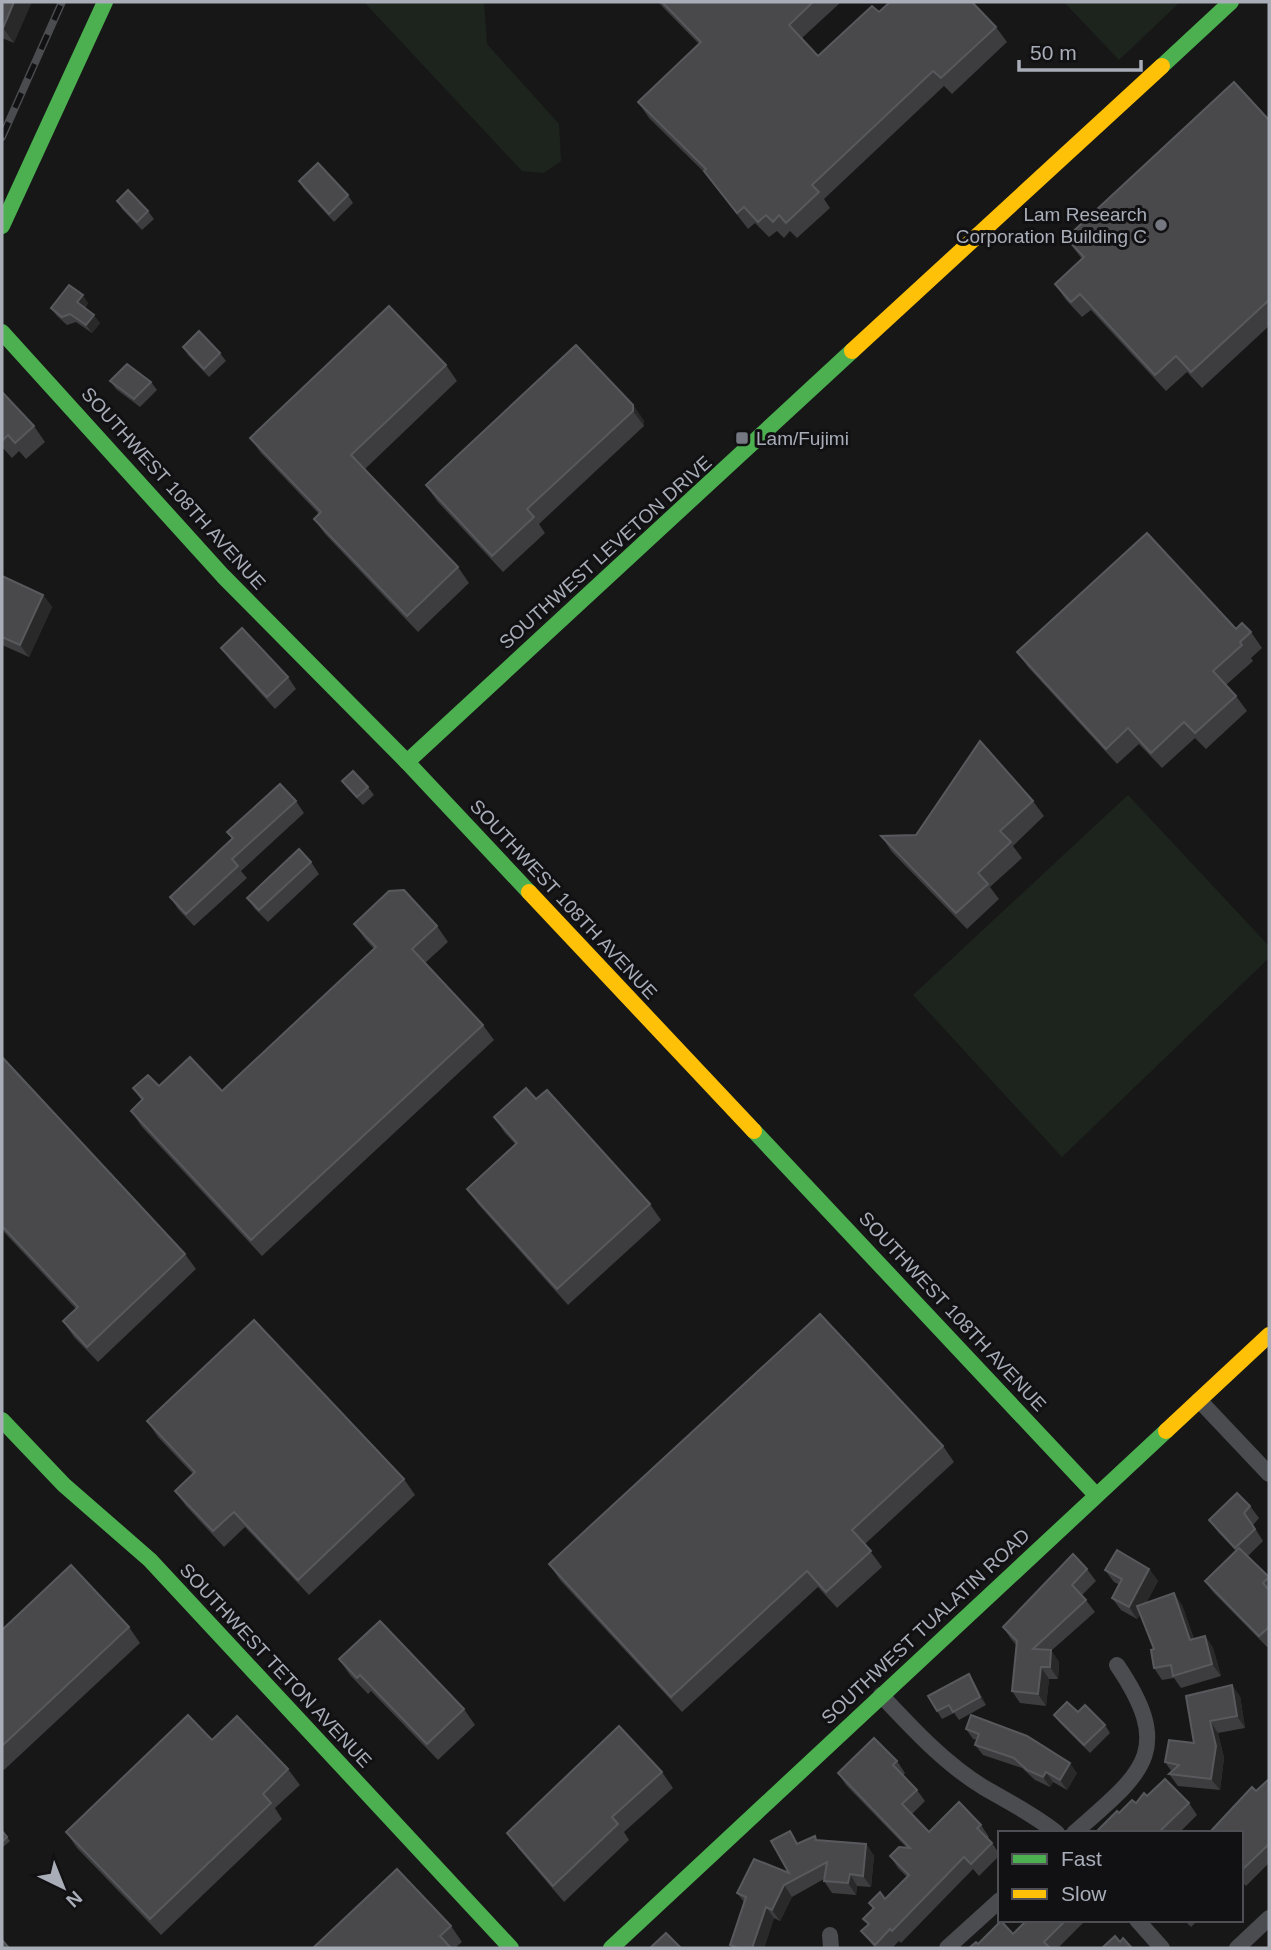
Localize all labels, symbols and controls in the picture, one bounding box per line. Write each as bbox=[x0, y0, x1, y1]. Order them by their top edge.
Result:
scale bar bbox=[1019, 28, 1142, 72]
text: 50 m bbox=[1030, 41, 1077, 64]
place label: Lam Research Corporation Building C bbox=[956, 204, 1147, 247]
marker: Lam Research Corporation Building C bbox=[1153, 217, 1169, 233]
street label: SOUTHWEST 108TH AVENUE bbox=[77, 383, 270, 594]
place label: Lam/Fujimi bbox=[756, 428, 849, 449]
marker: Lam/Fujimi bbox=[734, 430, 750, 446]
street label: SOUTHWEST LEVETON DRIVE bbox=[495, 452, 716, 653]
street label: SOUTHWEST 108TH AVENUE bbox=[466, 796, 661, 1003]
street label: SOUTHWEST 108TH AVENUE bbox=[855, 1208, 1050, 1415]
street label: SOUTHWEST TUALATIN ROAD bbox=[817, 1524, 1034, 1728]
street label: SOUTHWEST TETON AVENUE bbox=[176, 1559, 376, 1772]
legend bbox=[998, 1831, 1243, 1922]
text: Fast bbox=[1061, 1847, 1102, 1870]
north arrow bbox=[28, 1852, 98, 1922]
text: Slow bbox=[1061, 1882, 1107, 1905]
text: N bbox=[62, 1887, 86, 1911]

